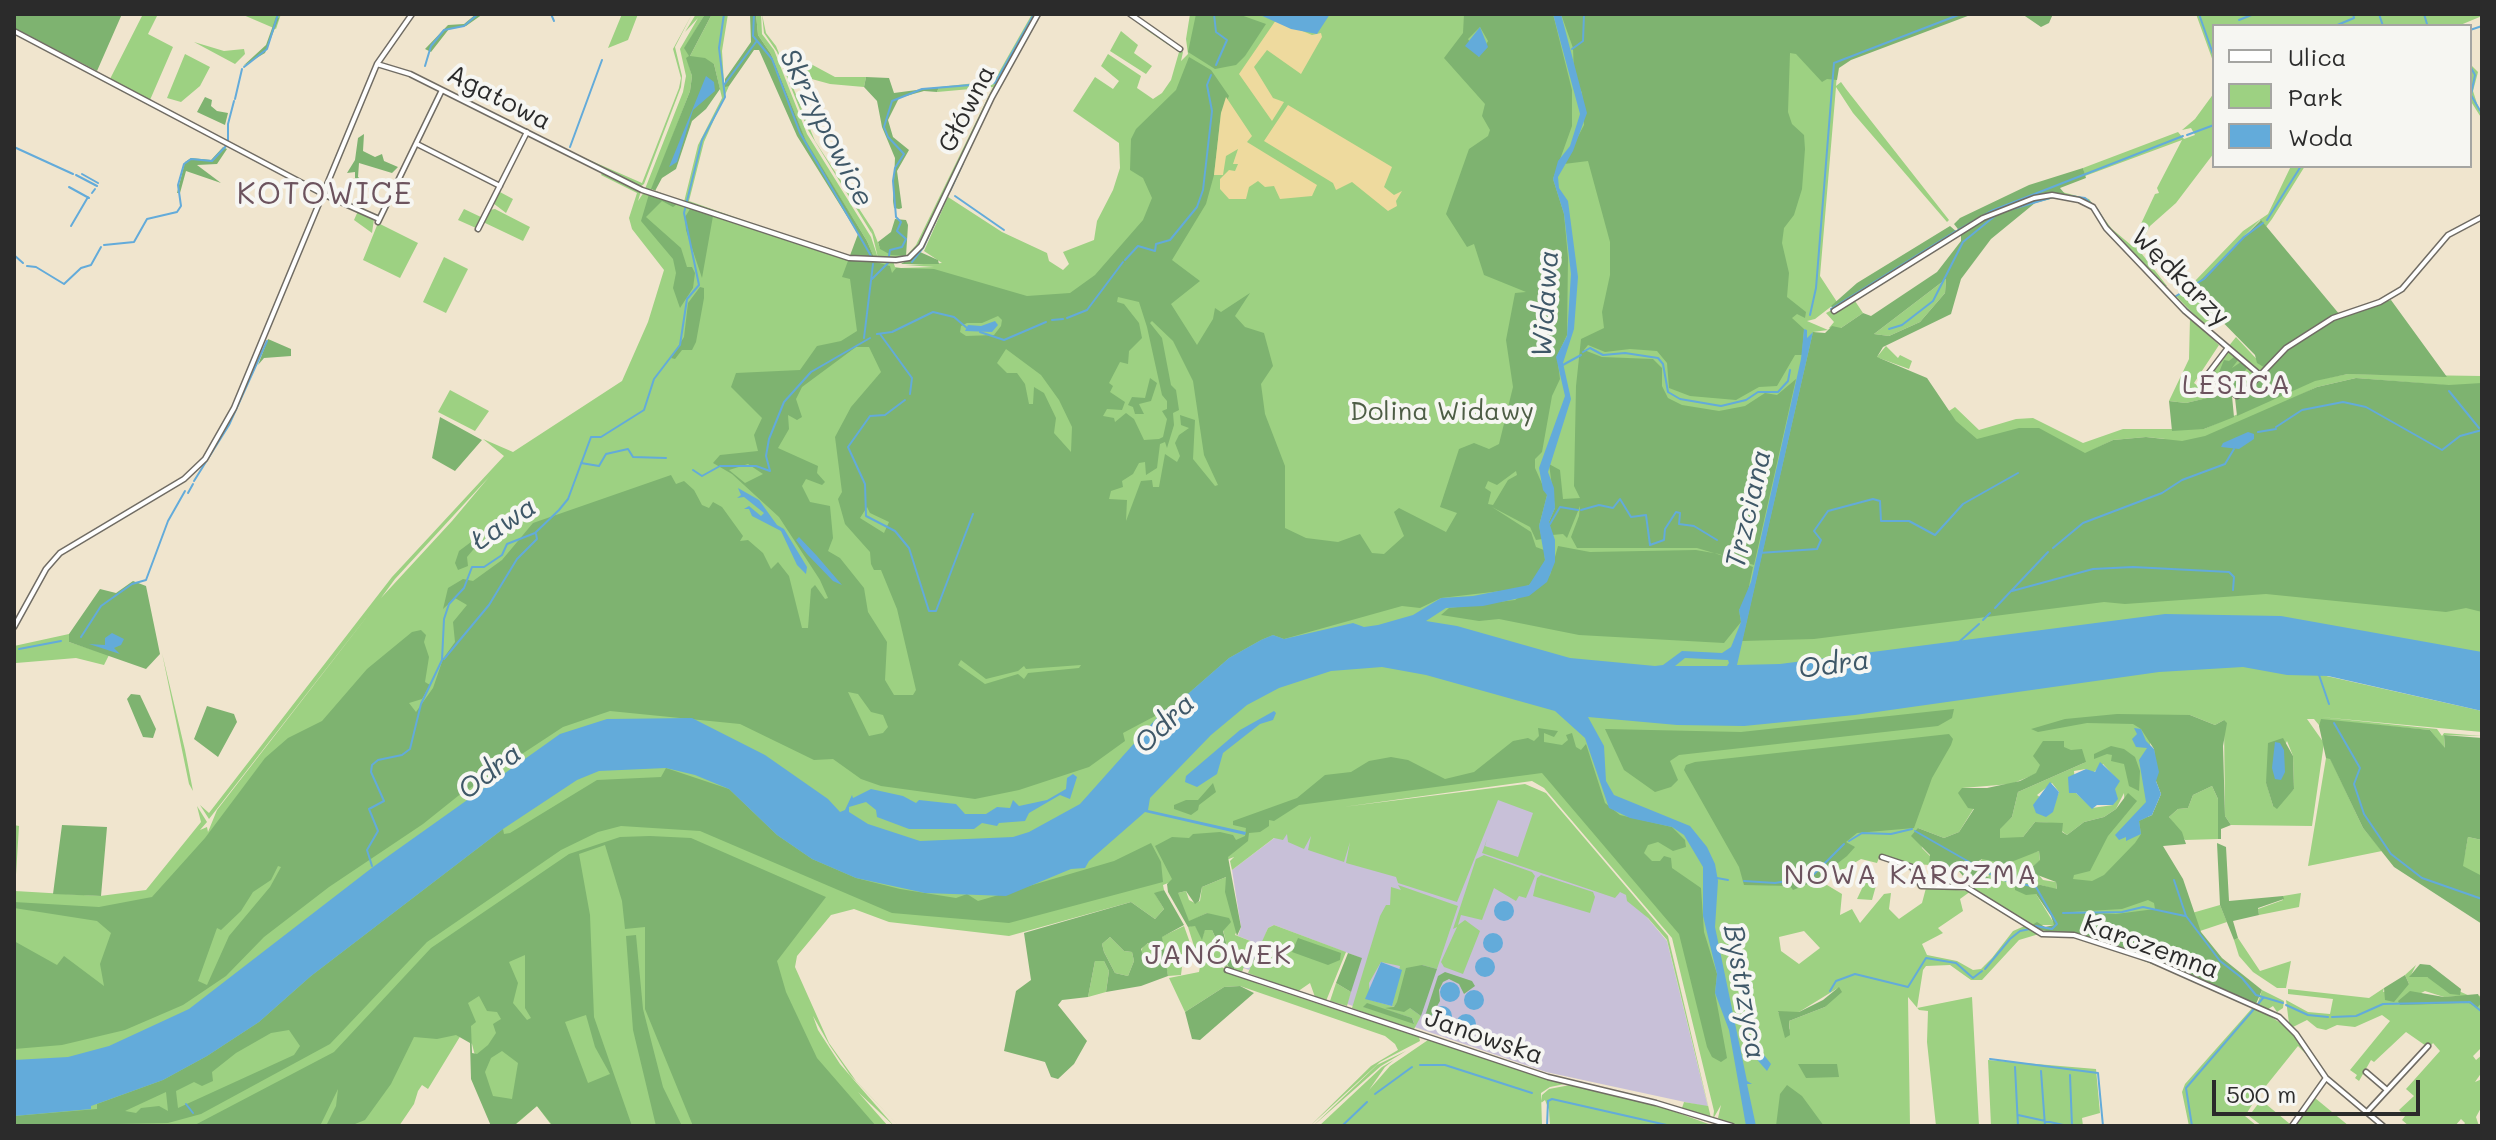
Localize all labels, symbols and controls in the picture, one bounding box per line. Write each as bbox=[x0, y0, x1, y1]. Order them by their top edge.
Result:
legend bbox=[2212, 24, 2472, 168]
text: Ulica bbox=[2288, 41, 2346, 72]
water label: Skrzypowice bbox=[772, 43, 880, 213]
street label: Agatowa bbox=[442, 59, 556, 137]
street label: Główna bbox=[932, 60, 1002, 158]
text: Park bbox=[2288, 81, 2342, 112]
text: Woda bbox=[2288, 121, 2353, 152]
district label: KOTOWICE bbox=[237, 177, 413, 213]
street label: Wędkarzy bbox=[2124, 221, 2236, 333]
water label: Widawa bbox=[1525, 249, 1567, 359]
district label: LESICA bbox=[2182, 368, 2292, 402]
park label: Dolina Widawy bbox=[1350, 396, 1534, 428]
water label: Trzciana bbox=[1719, 446, 1779, 572]
water label: Ława bbox=[465, 490, 543, 558]
water label: Odra bbox=[1796, 643, 1872, 687]
water label: Odra bbox=[1128, 687, 1202, 761]
water label: Odra bbox=[452, 737, 528, 807]
district label: NOWA KARCZMA bbox=[1784, 858, 2038, 892]
street label: Karczemna bbox=[2079, 908, 2223, 986]
water label: Bystrzyca bbox=[1716, 922, 1772, 1062]
district label: JANÓWEK bbox=[1145, 938, 1293, 972]
street label: Janowska bbox=[1421, 1002, 1547, 1072]
scale bar bbox=[2216, 1064, 2424, 1114]
text: 500 m bbox=[2226, 1078, 2296, 1109]

